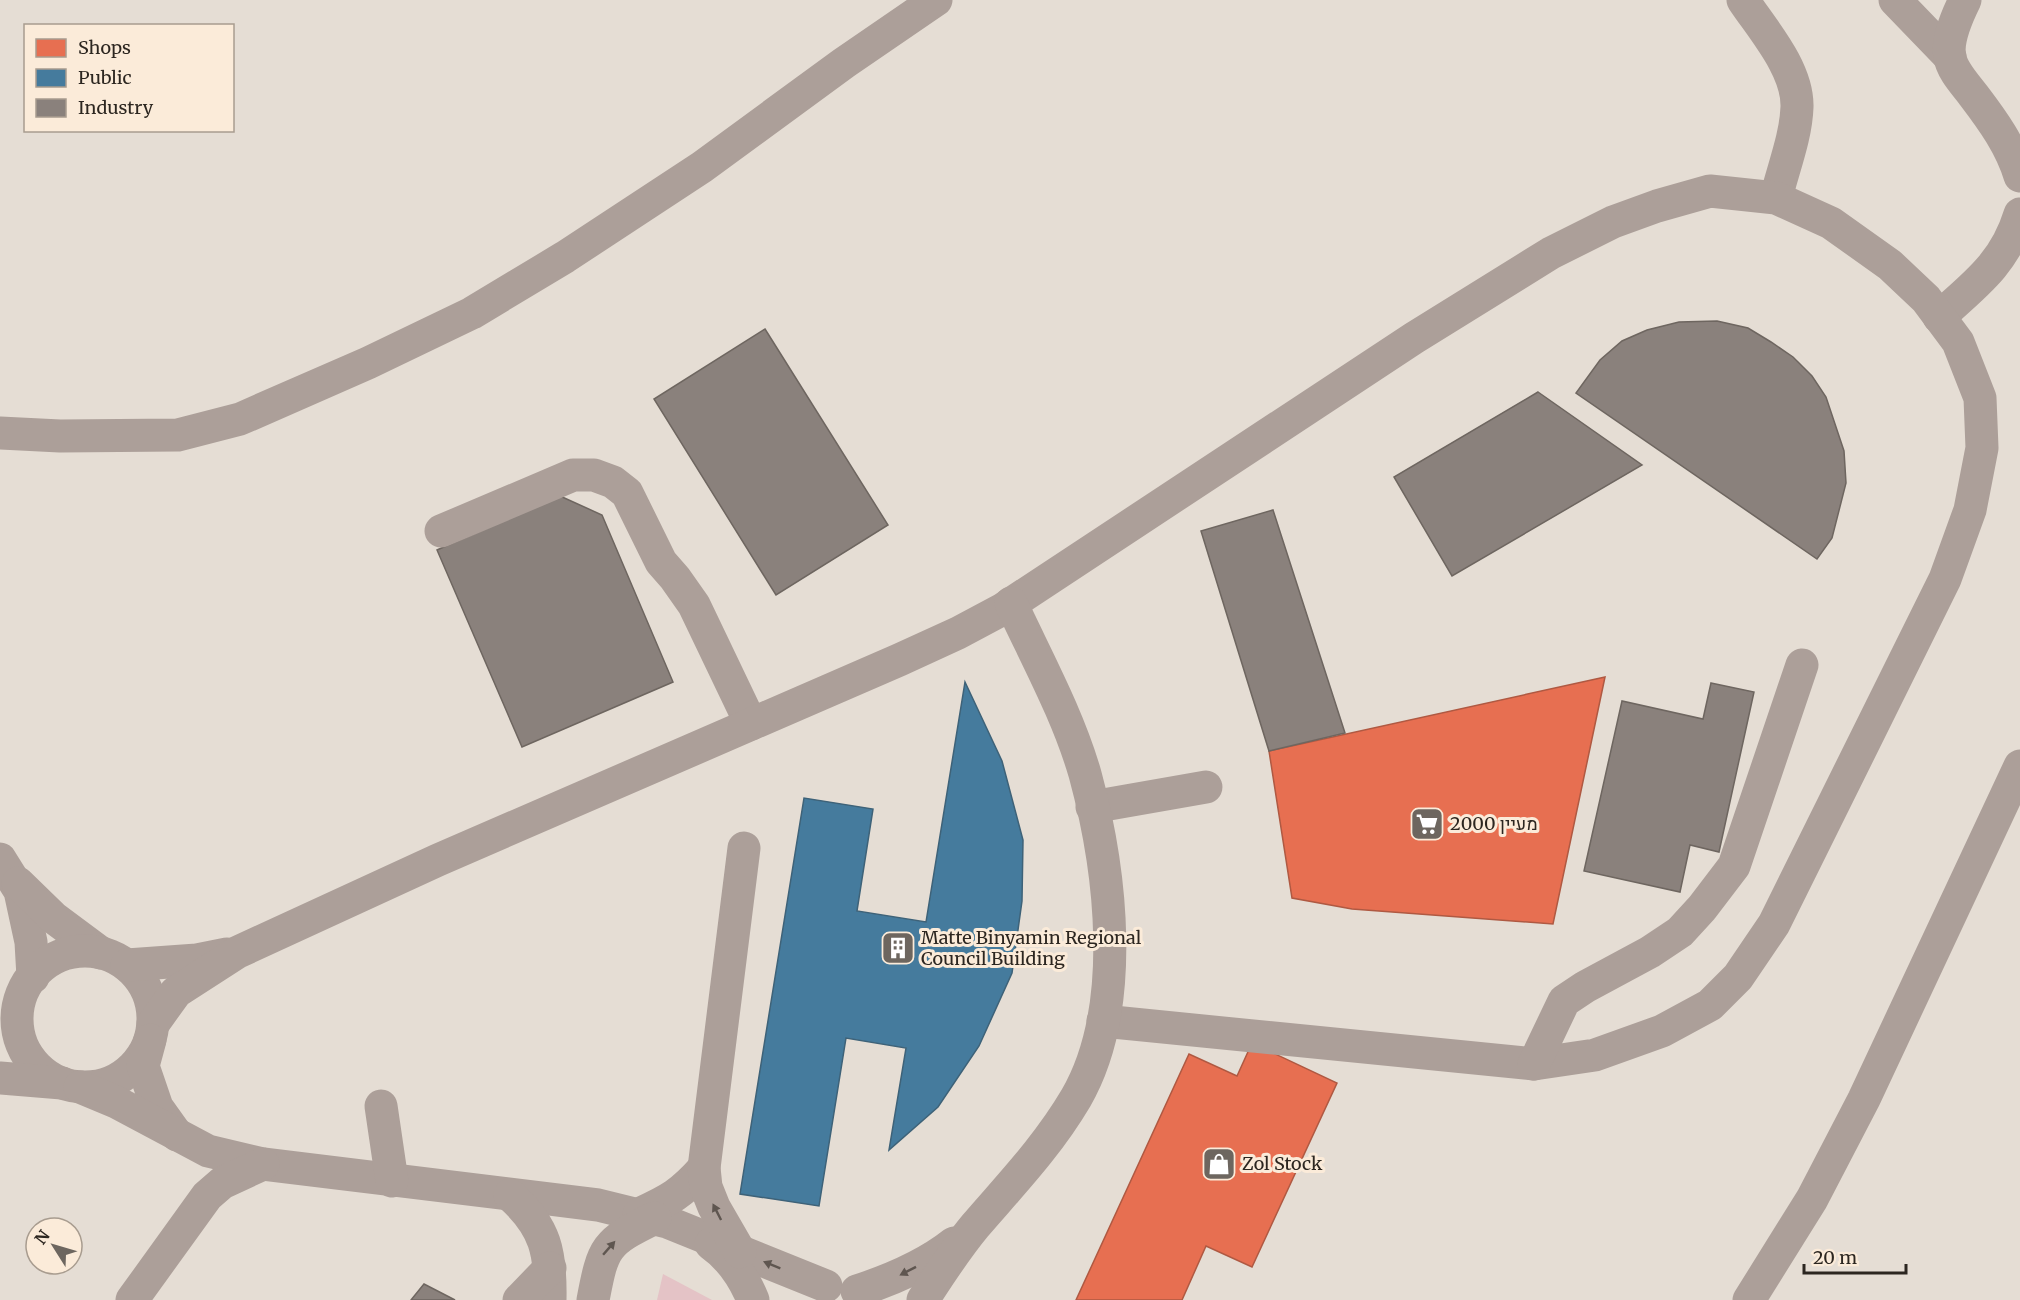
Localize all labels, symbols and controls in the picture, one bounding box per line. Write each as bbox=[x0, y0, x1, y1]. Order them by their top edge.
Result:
legend bbox=[24, 24, 234, 132]
text: Shops bbox=[78, 36, 131, 59]
text: Public bbox=[78, 66, 132, 89]
text: Industry bbox=[78, 96, 154, 119]
supermarket icon: מעיין 2000 bbox=[1409, 806, 1445, 842]
place label: מעיין 2000 bbox=[1450, 812, 1538, 835]
place label: Matte Binyamin Regional Council Building bbox=[921, 926, 1142, 970]
building icon: Matte Binyamin Regional Council Building bbox=[880, 930, 916, 966]
shop icon: Zol Stock bbox=[1201, 1146, 1237, 1182]
place label: Zol Stock bbox=[1242, 1152, 1323, 1175]
one-way arrow bbox=[712, 1203, 722, 1220]
north arrow bbox=[24, 1216, 84, 1276]
text: N bbox=[30, 1226, 54, 1248]
scale bar bbox=[1804, 1237, 1906, 1275]
one-way arrow bbox=[603, 1240, 616, 1256]
text: 20 m bbox=[1813, 1246, 1857, 1269]
one-way arrow bbox=[762, 1260, 780, 1270]
one-way arrow bbox=[900, 1266, 917, 1276]

